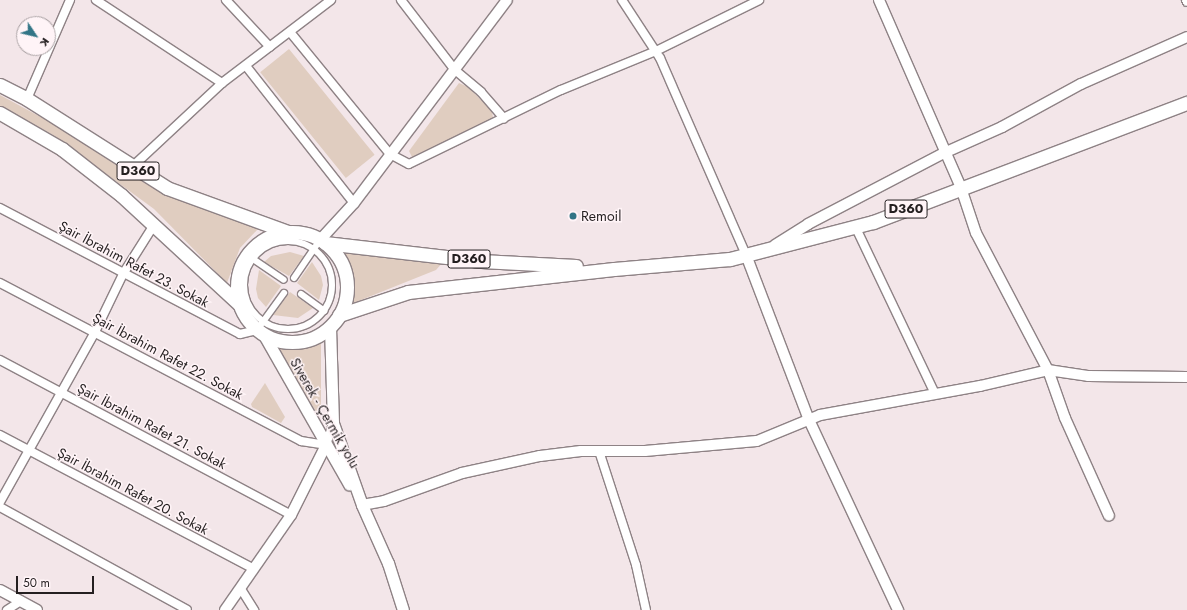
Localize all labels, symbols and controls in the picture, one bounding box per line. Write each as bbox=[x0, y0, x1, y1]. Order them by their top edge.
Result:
north arrow bbox=[16, 16, 56, 56]
text: K bbox=[36, 35, 54, 50]
road number: D360 bbox=[116, 160, 160, 182]
road number: D360 bbox=[884, 198, 928, 220]
place label: Remoil bbox=[581, 208, 621, 224]
marker: Remoil bbox=[568, 211, 578, 221]
street label: Şair İbrahim Rafet 23. Sokak bbox=[56, 217, 212, 311]
road number: D360 bbox=[447, 248, 491, 270]
street label: Şair İbrahim Rafet 22. Sokak bbox=[90, 309, 246, 403]
street label: Siverek - Çermik yolu bbox=[287, 355, 363, 471]
street label: Şair İbrahim Rafet 21. Sokak bbox=[75, 380, 229, 472]
street label: Şair İbrahim Rafet 20. Sokak bbox=[55, 444, 211, 538]
scale bar bbox=[18, 568, 96, 594]
text: 50 m bbox=[23, 574, 50, 592]

